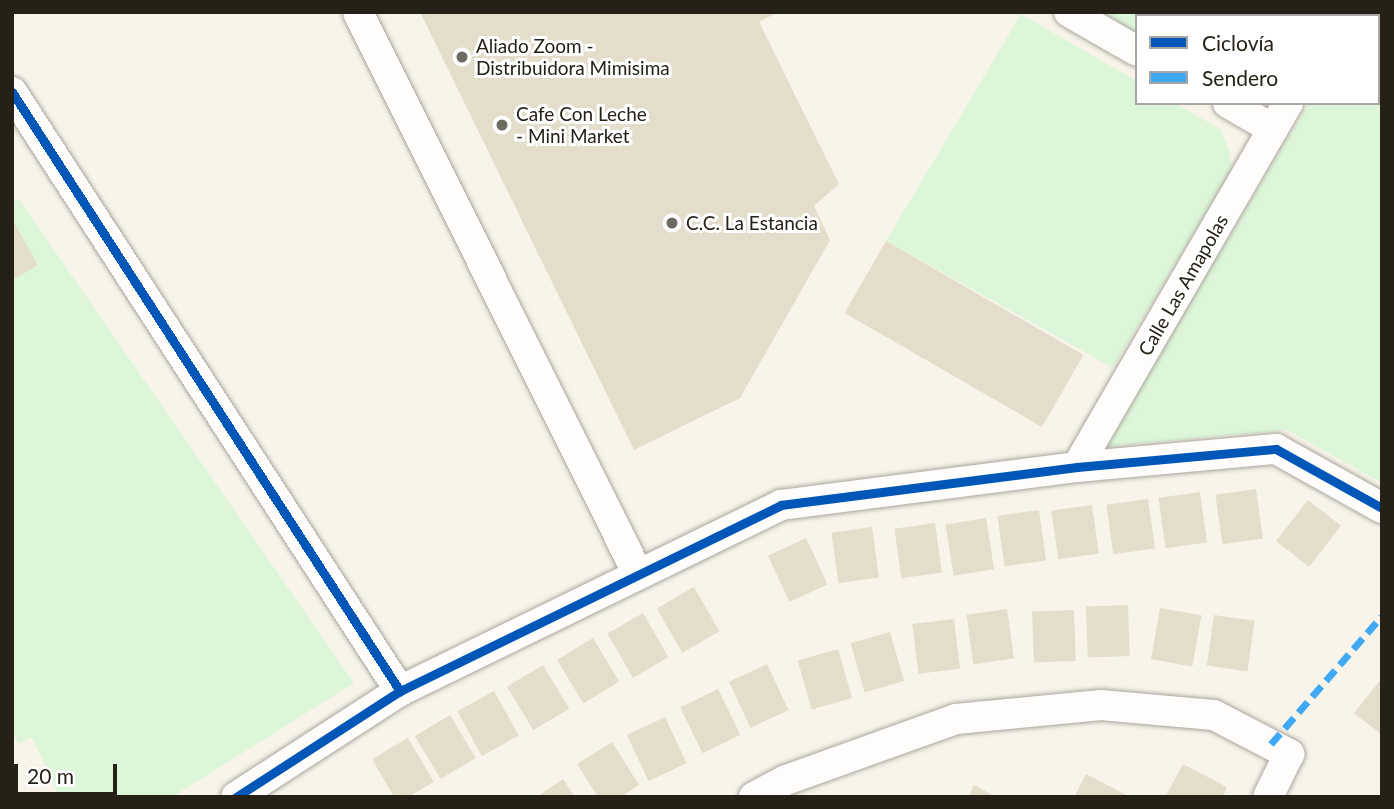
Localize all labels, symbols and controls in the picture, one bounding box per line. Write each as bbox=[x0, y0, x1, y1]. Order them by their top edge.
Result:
legend bbox=[1135, 14, 1380, 105]
text: Ciclovía bbox=[1202, 30, 1274, 55]
place label: Aliado Zoom - Distribuidora Mimisima bbox=[476, 35, 670, 79]
marker: Aliado Zoom - Distribuidora Mimisima bbox=[454, 49, 470, 65]
text: Sendero bbox=[1202, 65, 1278, 90]
place label: Cafe Con Leche - Mini Market bbox=[516, 103, 647, 147]
marker: Cafe Con Leche - Mini Market bbox=[494, 117, 510, 133]
street label: Calle Las Amapolas bbox=[1133, 210, 1233, 360]
place label: C.C. La Estancia bbox=[686, 212, 818, 234]
marker: C.C. La Estancia bbox=[664, 215, 680, 231]
scale bar bbox=[18, 750, 121, 794]
text: 20 m bbox=[27, 763, 74, 788]

